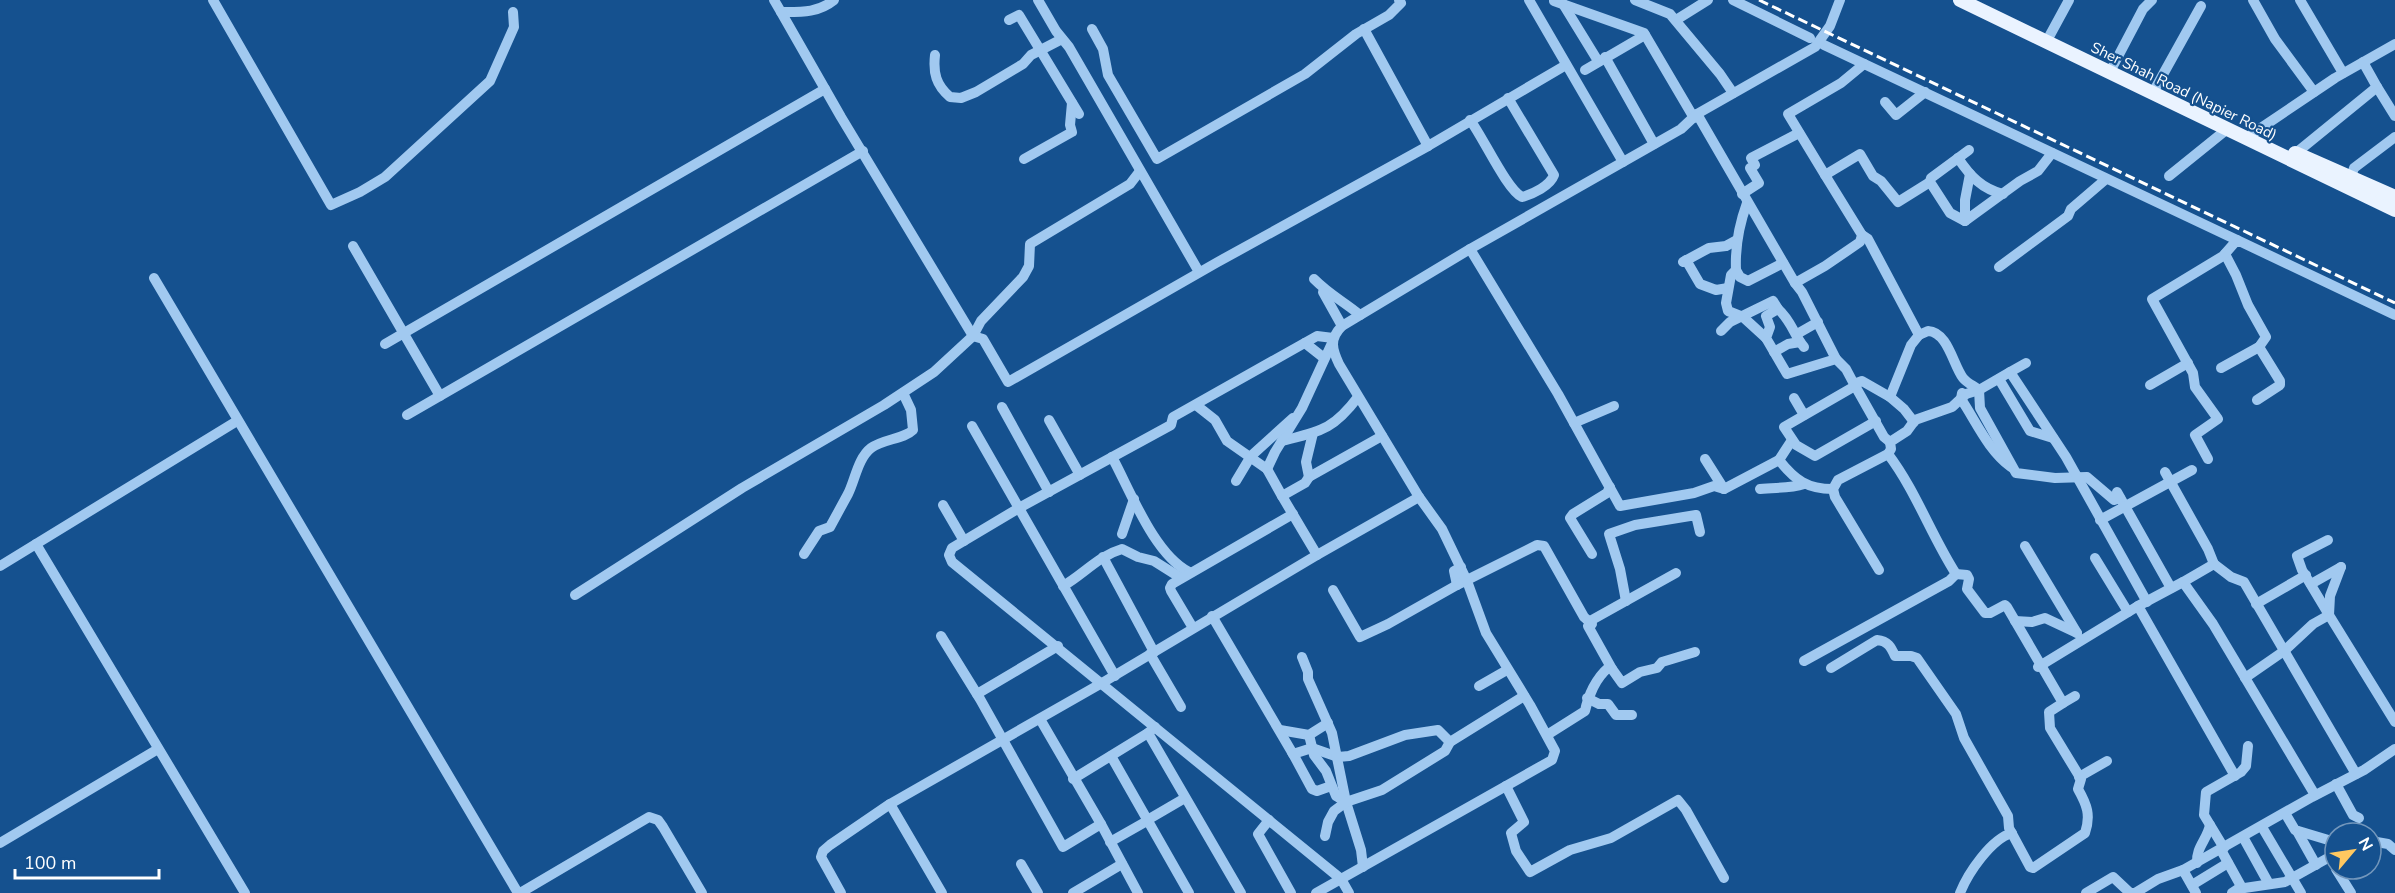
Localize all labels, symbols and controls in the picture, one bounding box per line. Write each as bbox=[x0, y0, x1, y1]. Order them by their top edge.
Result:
street label: Sher Shah Road (Napier Road) bbox=[2088, 37, 2280, 145]
north arrow bbox=[2323, 821, 2383, 881]
text: N bbox=[2353, 834, 2378, 855]
scale bar bbox=[15, 842, 159, 880]
text: 100 m bbox=[24, 851, 76, 875]

